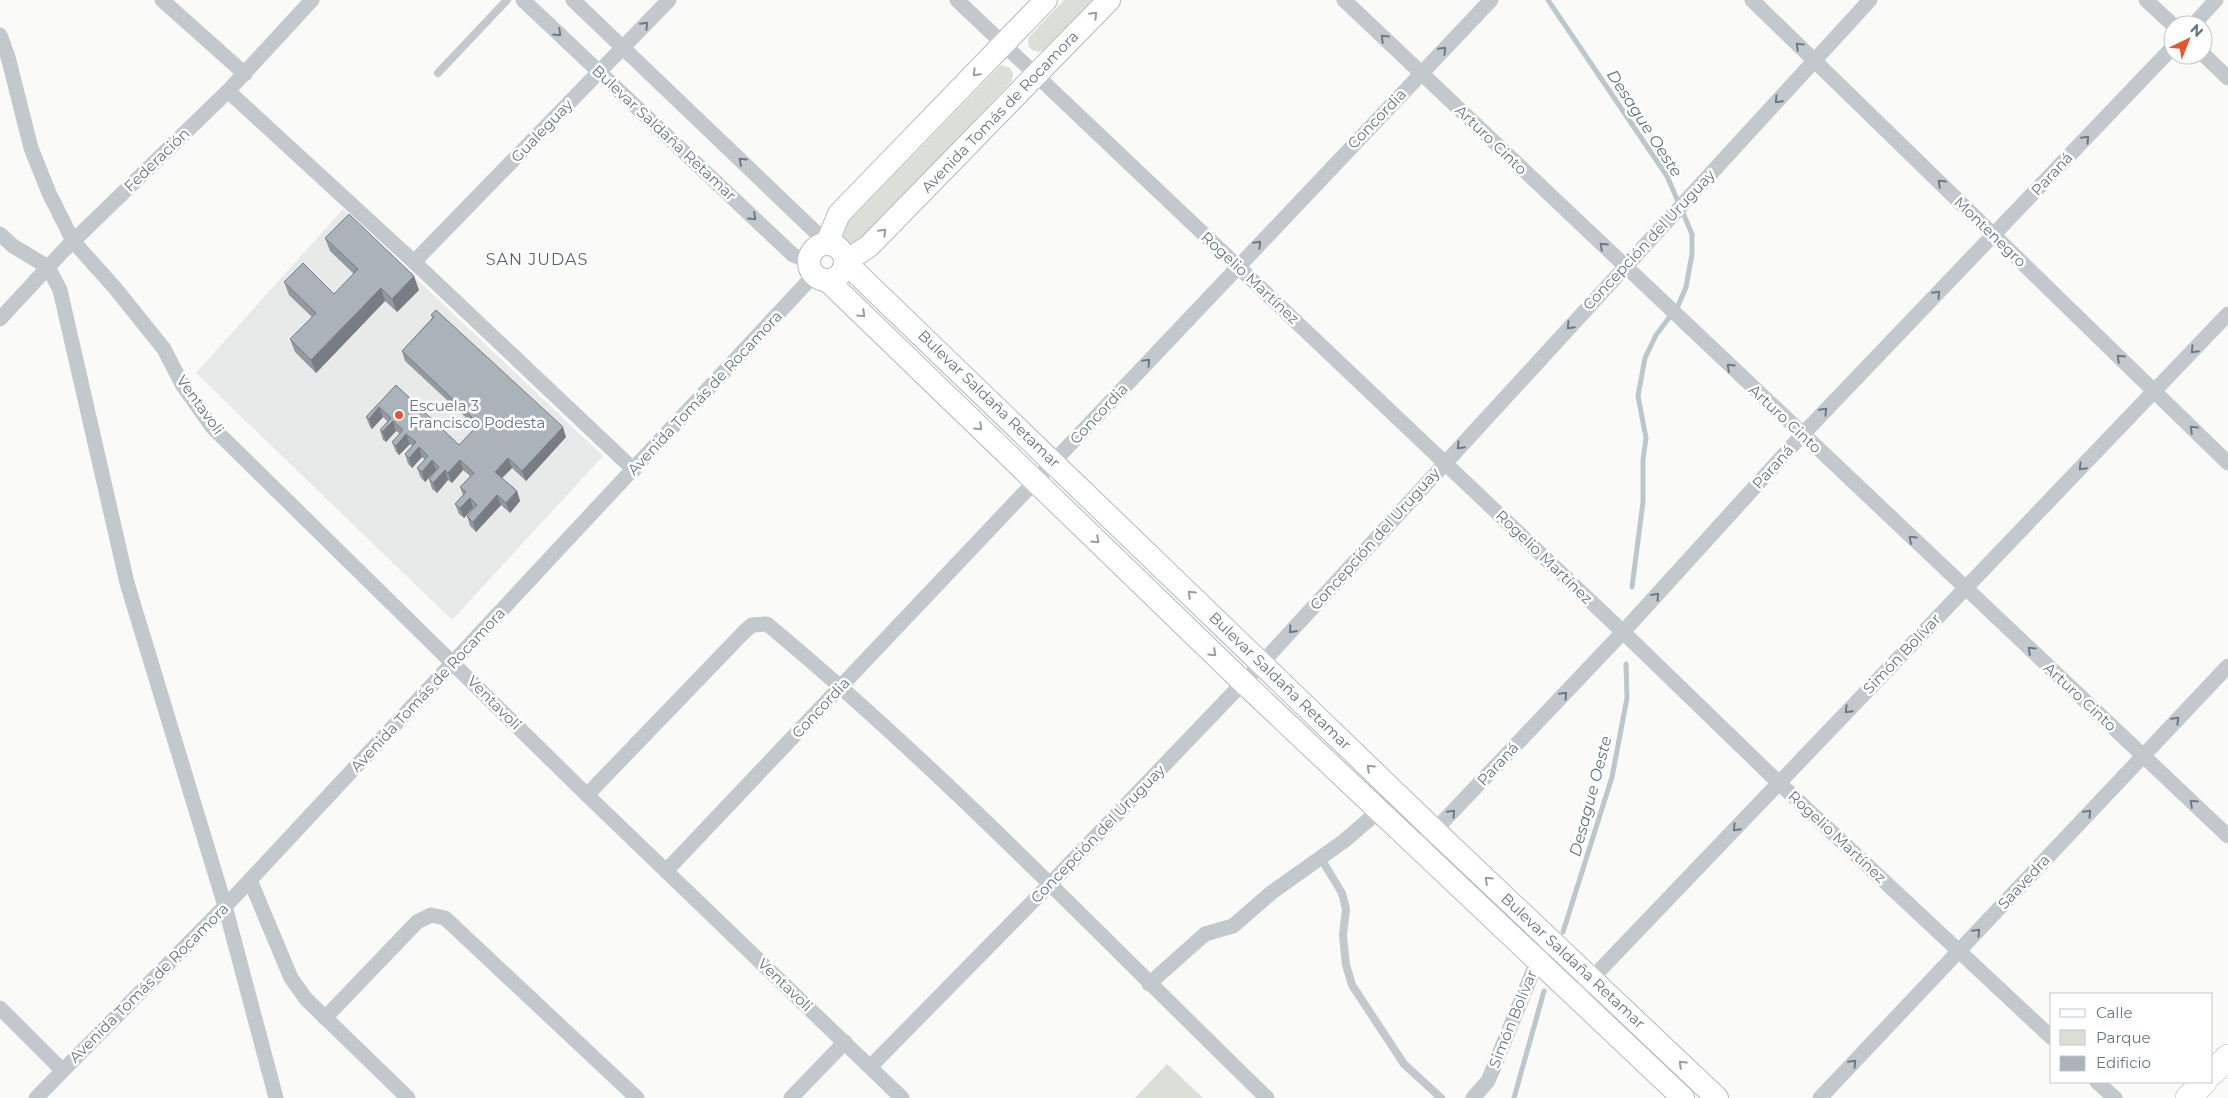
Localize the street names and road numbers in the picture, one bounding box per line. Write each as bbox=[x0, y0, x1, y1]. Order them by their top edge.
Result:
street label: Avenida Tomás de Rocamora bbox=[917, 27, 1082, 197]
street label: Bulevar Saldaña Retamar bbox=[588, 61, 740, 204]
street label: Concordia bbox=[1343, 85, 1410, 153]
street label: Gualeguay bbox=[507, 94, 577, 166]
street label: Arturo Cinto bbox=[1452, 101, 1531, 179]
street label: Federación bbox=[120, 124, 193, 196]
street label: Paraná bbox=[2027, 148, 2077, 199]
street label: Concepción del Uruguay bbox=[1578, 165, 1719, 314]
street label: Montenegro bbox=[1950, 192, 2031, 271]
street label: Rogelio Martínez bbox=[1197, 227, 1304, 328]
street label: Avenida Tomás de Rocamora bbox=[623, 306, 786, 479]
street label: Bulevar Saldaña Retamar bbox=[914, 326, 1064, 472]
street label: Ventavoli bbox=[173, 371, 228, 438]
street label: Concordia bbox=[1066, 379, 1132, 448]
street label: Arturo Cinto bbox=[1745, 380, 1826, 457]
street label: Paraná bbox=[1748, 441, 1797, 493]
street label: Concepción del Uruguay bbox=[1306, 463, 1444, 614]
street label: Rogelio Martínez bbox=[1492, 506, 1597, 608]
street label: Avenida Tomás de Rocamora bbox=[346, 603, 509, 776]
street label: Bulevar Saldaña Retamar bbox=[1205, 608, 1355, 754]
street label: Simón Bolívar bbox=[1859, 610, 1945, 698]
street label: Arturo Cinto bbox=[2040, 658, 2121, 735]
street label: Ventavoli bbox=[463, 672, 525, 734]
street label: Concordia bbox=[788, 673, 854, 742]
street label: Paraná bbox=[1473, 738, 1523, 789]
street label: Concepción del Uruguay bbox=[1026, 760, 1169, 907]
street label: Rogelio Martínez bbox=[1784, 786, 1891, 887]
street label: Saavedra bbox=[1993, 850, 2054, 913]
street label: Bulevar Saldaña Retamar bbox=[1497, 889, 1649, 1032]
street label: Avenida Tomás de Rocamora bbox=[65, 899, 232, 1066]
street label: Ventavoli bbox=[754, 954, 817, 1015]
street label: Simón Bolívar bbox=[1484, 967, 1541, 1071]

